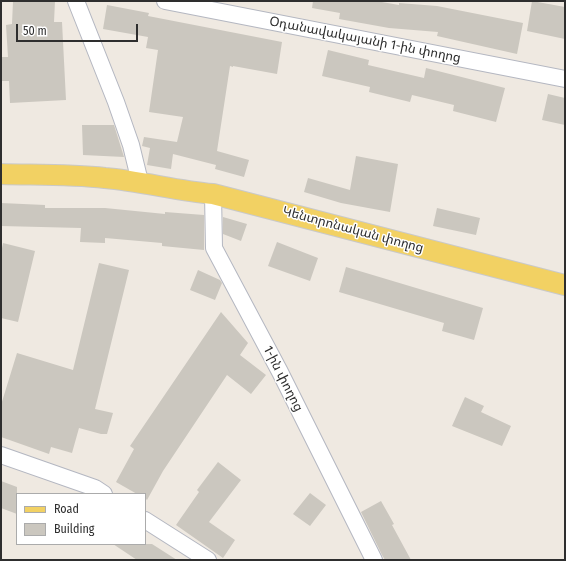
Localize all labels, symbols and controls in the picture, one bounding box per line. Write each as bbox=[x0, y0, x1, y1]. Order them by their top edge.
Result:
street label: Օդանավակայանի 1-ին փողոց bbox=[268, 14, 462, 66]
scale bar bbox=[18, 16, 140, 42]
text: 50 m bbox=[23, 24, 47, 38]
street label: Կենտրոնական փողոց bbox=[281, 204, 425, 256]
street label: 1-ին փողոց bbox=[260, 344, 306, 414]
legend bbox=[16, 493, 146, 545]
text: Road bbox=[54, 502, 79, 516]
text: Building bbox=[54, 522, 94, 536]

